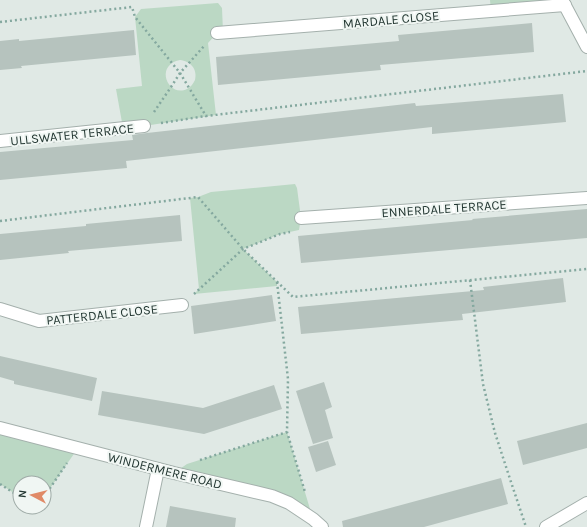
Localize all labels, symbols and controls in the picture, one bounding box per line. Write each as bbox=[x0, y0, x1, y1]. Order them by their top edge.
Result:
street label: MARDALE CLOSE bbox=[342, 8, 440, 31]
street label: ULLSWATER TERRACE bbox=[10, 121, 134, 148]
street label: ENNERDALE TERRACE bbox=[381, 197, 507, 220]
street label: PATTERDALE CLOSE bbox=[46, 301, 159, 328]
street label: WINDERMERE ROAD bbox=[106, 449, 223, 492]
north arrow bbox=[12, 475, 52, 515]
text: N bbox=[16, 489, 30, 499]

